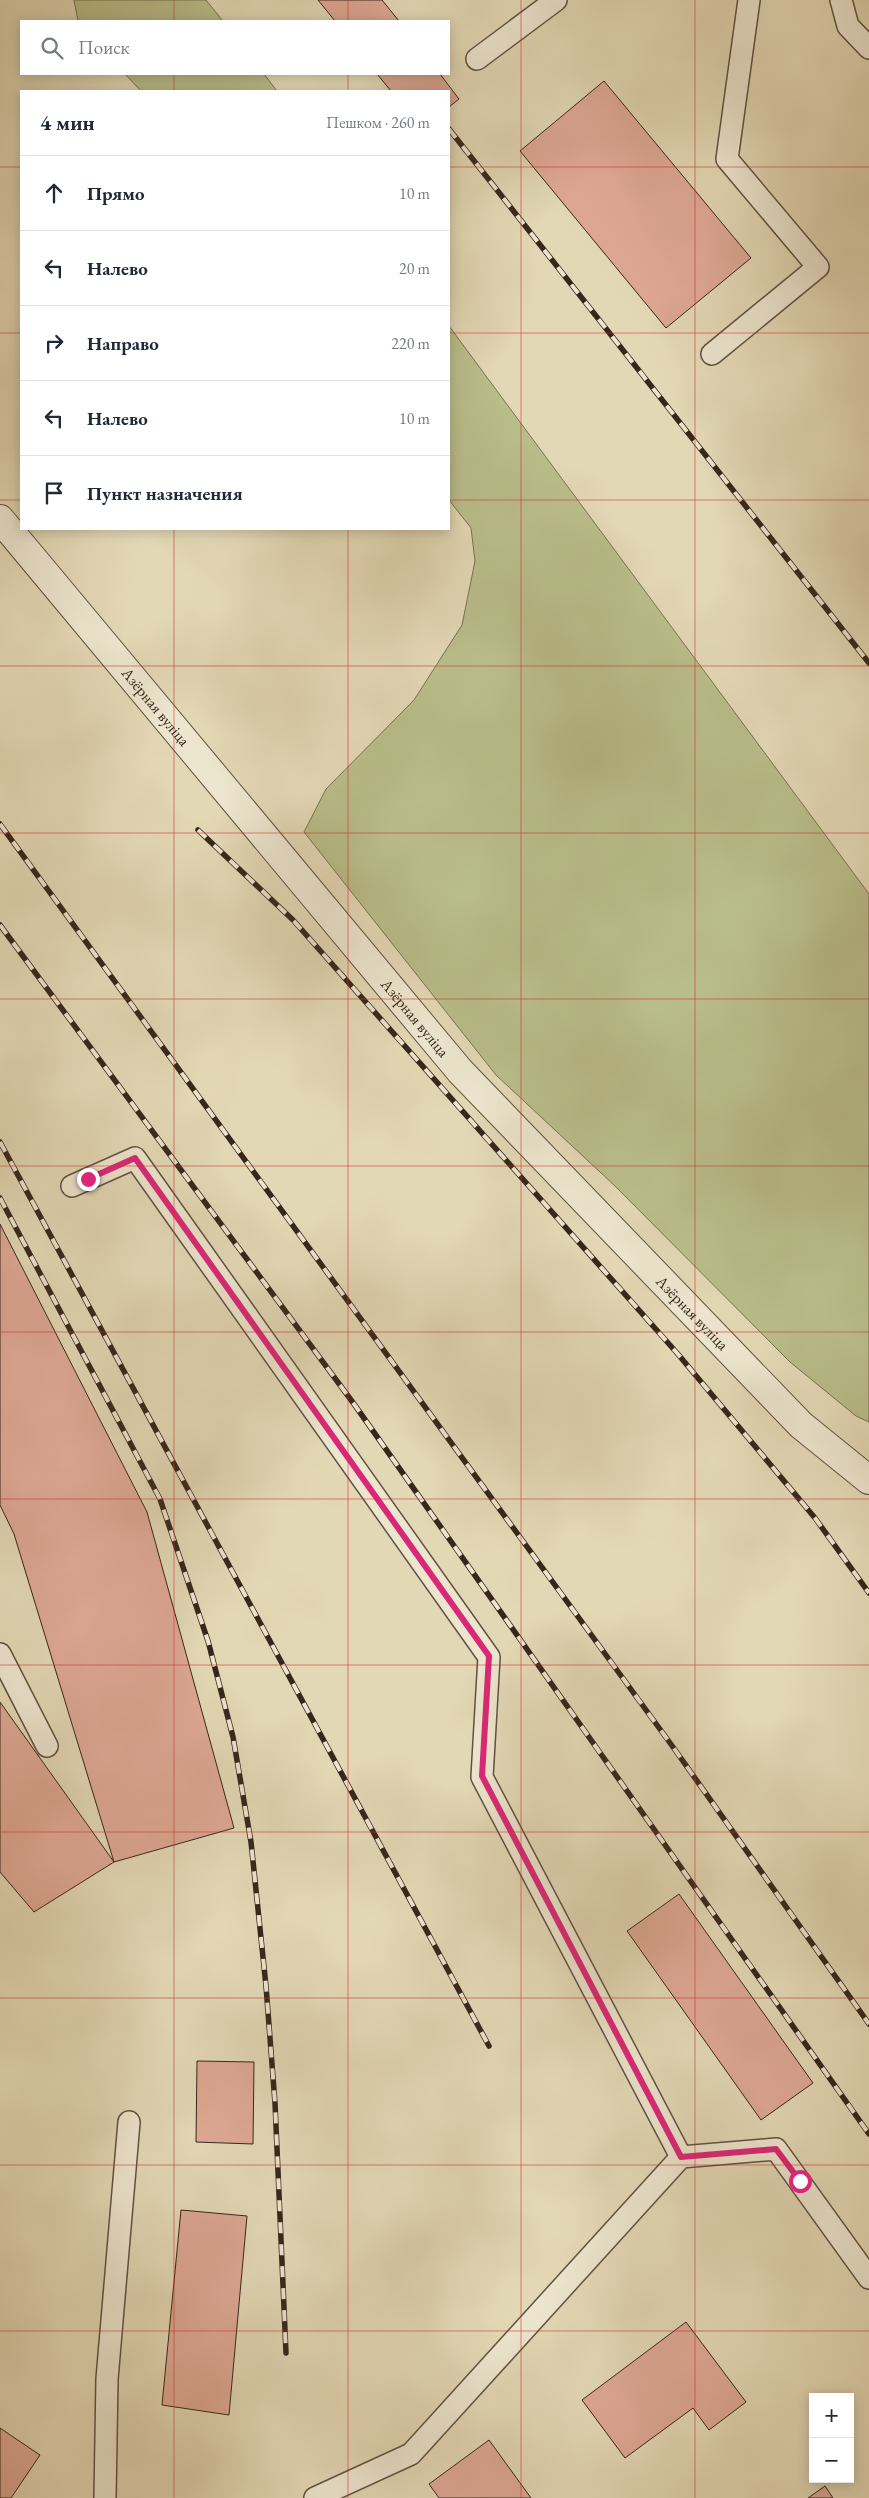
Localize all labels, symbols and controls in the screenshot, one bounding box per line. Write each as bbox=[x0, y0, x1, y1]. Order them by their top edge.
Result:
search box bbox=[20, 20, 450, 75]
icon: search bbox=[38, 34, 66, 62]
text: Поиск bbox=[78, 35, 130, 60]
text: 4 мин bbox=[40, 109, 95, 136]
text: Пешком · 260 m bbox=[326, 112, 430, 133]
icon: ahead bbox=[40, 179, 68, 207]
text: Прямо bbox=[87, 181, 145, 206]
text: 10 m bbox=[399, 183, 430, 204]
icon: left bbox=[40, 254, 68, 282]
text: Налево bbox=[87, 256, 148, 281]
text: 20 m bbox=[399, 258, 430, 279]
icon: right bbox=[40, 329, 68, 357]
text: Направо bbox=[87, 331, 159, 356]
text: 220 m bbox=[391, 333, 430, 354]
icon: left bbox=[40, 404, 68, 432]
text: Налево bbox=[87, 406, 148, 431]
text: 10 m bbox=[399, 408, 430, 429]
icon: arrive bbox=[40, 479, 68, 507]
text: Пункт назначения bbox=[87, 481, 243, 506]
street label: Азёрная вуліца bbox=[116, 662, 195, 751]
street label: Азёрная вуліца bbox=[376, 973, 454, 1062]
route end bbox=[77, 1168, 100, 1191]
street label: Азёрная вуліца bbox=[651, 1270, 734, 1355]
route start bbox=[789, 2170, 812, 2193]
map controls bbox=[809, 2393, 854, 2483]
button: + bbox=[809, 2393, 854, 2438]
button: − bbox=[809, 2438, 854, 2483]

